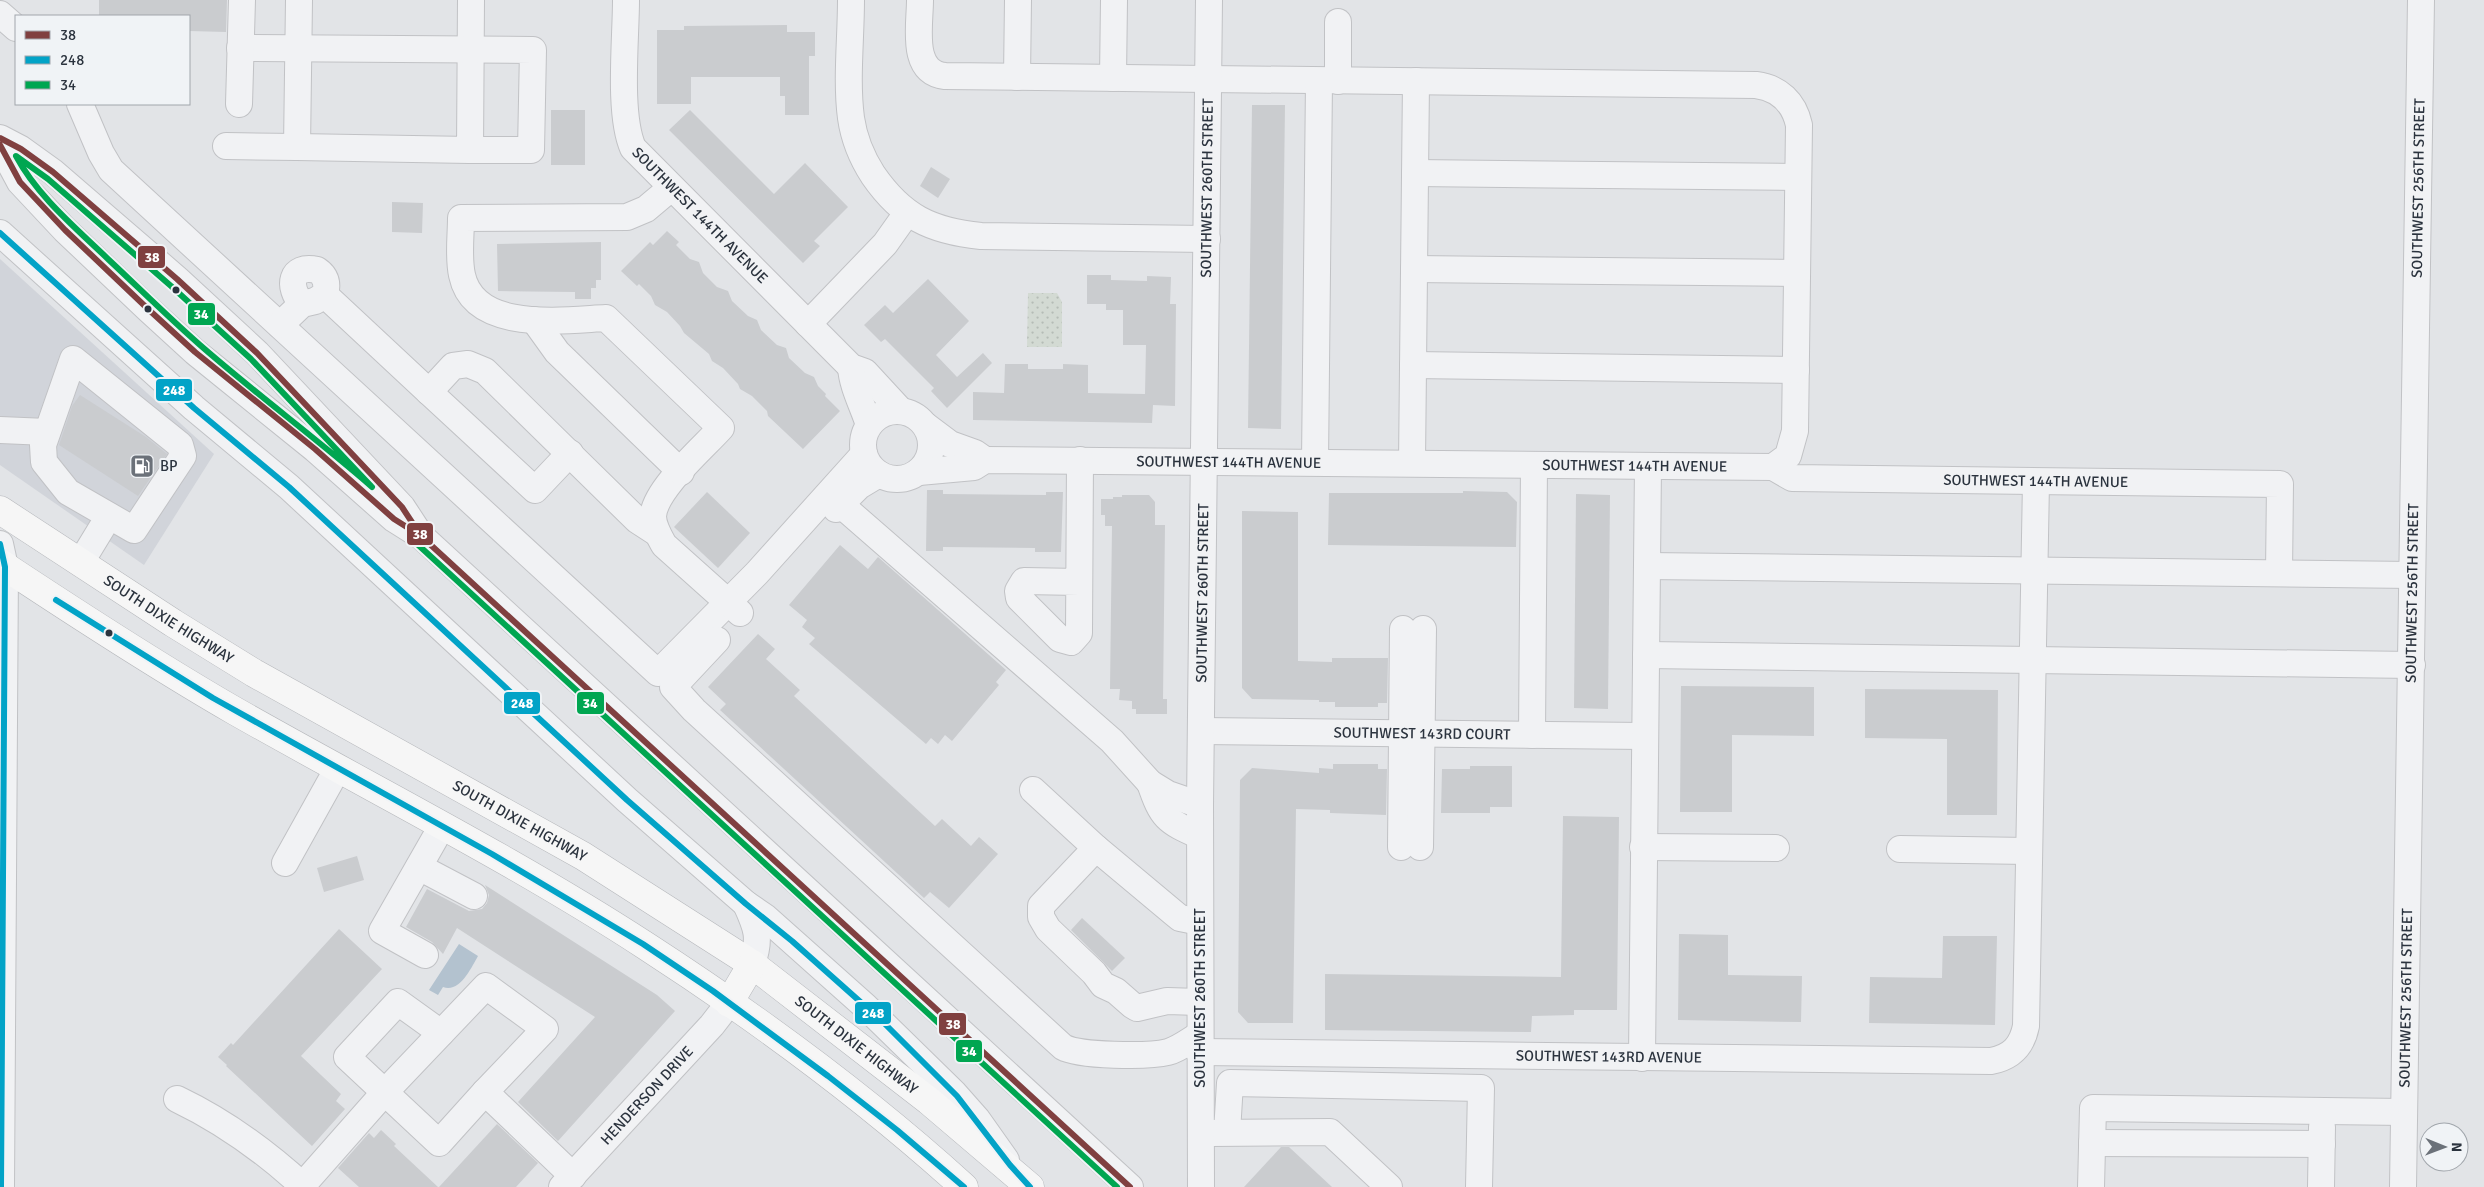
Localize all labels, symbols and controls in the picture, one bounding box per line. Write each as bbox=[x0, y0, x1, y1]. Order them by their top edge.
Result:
legend bbox=[15, 15, 190, 105]
text: 38 bbox=[60, 26, 76, 44]
text: 248 bbox=[60, 51, 84, 69]
text: 34 bbox=[60, 76, 76, 94]
street label: SOUTHWEST 260TH STREET bbox=[1197, 98, 1217, 278]
street label: SOUTHWEST 256TH STREET bbox=[2408, 98, 2429, 278]
street label: SOUTHWEST 144TH AVENUE bbox=[628, 143, 772, 287]
line badge: 38 bbox=[137, 245, 166, 269]
text: 38 bbox=[144, 249, 160, 266]
unlabelled marker bbox=[171, 285, 181, 295]
line badge: 34 bbox=[187, 302, 216, 326]
unlabelled marker bbox=[143, 304, 153, 314]
text: 34 bbox=[193, 306, 209, 323]
line badge: 248 bbox=[155, 378, 193, 402]
text: 248 bbox=[163, 382, 186, 399]
street label: SOUTHWEST 144TH AVENUE bbox=[1136, 452, 1321, 472]
fuel station icon: BP bbox=[129, 453, 155, 479]
street label: SOUTHWEST 144TH AVENUE bbox=[1542, 456, 1727, 476]
place label: BP bbox=[160, 457, 178, 475]
street label: SOUTHWEST 144TH AVENUE bbox=[1943, 471, 2128, 491]
street label: SOUTHWEST 260TH STREET bbox=[1192, 503, 1212, 683]
street label: SOUTHWEST 256TH STREET bbox=[2402, 503, 2422, 683]
line badge: 38 bbox=[406, 522, 434, 546]
text: 38 bbox=[412, 526, 428, 543]
street label: SOUTH DIXIE HIGHWAY bbox=[100, 571, 237, 668]
unlabelled marker bbox=[104, 628, 114, 638]
line badge: 248 bbox=[503, 691, 541, 715]
line badge: 34 bbox=[576, 691, 605, 715]
text: 248 bbox=[511, 695, 534, 712]
text: 34 bbox=[582, 695, 598, 712]
street label: SOUTHWEST 143RD COURT bbox=[1333, 723, 1511, 743]
street label: SOUTH DIXIE HIGHWAY bbox=[450, 776, 590, 866]
street label: SOUTHWEST 260TH STREET bbox=[1191, 908, 1209, 1088]
street label: SOUTHWEST 256TH STREET bbox=[2396, 908, 2416, 1088]
street label: SOUTH DIXIE HIGHWAY bbox=[791, 992, 922, 1098]
line badge: 248 bbox=[854, 1001, 892, 1025]
text: 248 bbox=[862, 1005, 885, 1022]
line badge: 38 bbox=[938, 1012, 967, 1036]
text: 38 bbox=[945, 1016, 961, 1033]
line badge: 34 bbox=[955, 1039, 983, 1063]
street label: HENDERSON DRIVE bbox=[597, 1042, 697, 1148]
text: 34 bbox=[961, 1043, 977, 1060]
street label: SOUTHWEST 143RD AVENUE bbox=[1516, 1047, 1702, 1067]
north arrow bbox=[2419, 1122, 2469, 1172]
text: N bbox=[2448, 1142, 2465, 1152]

